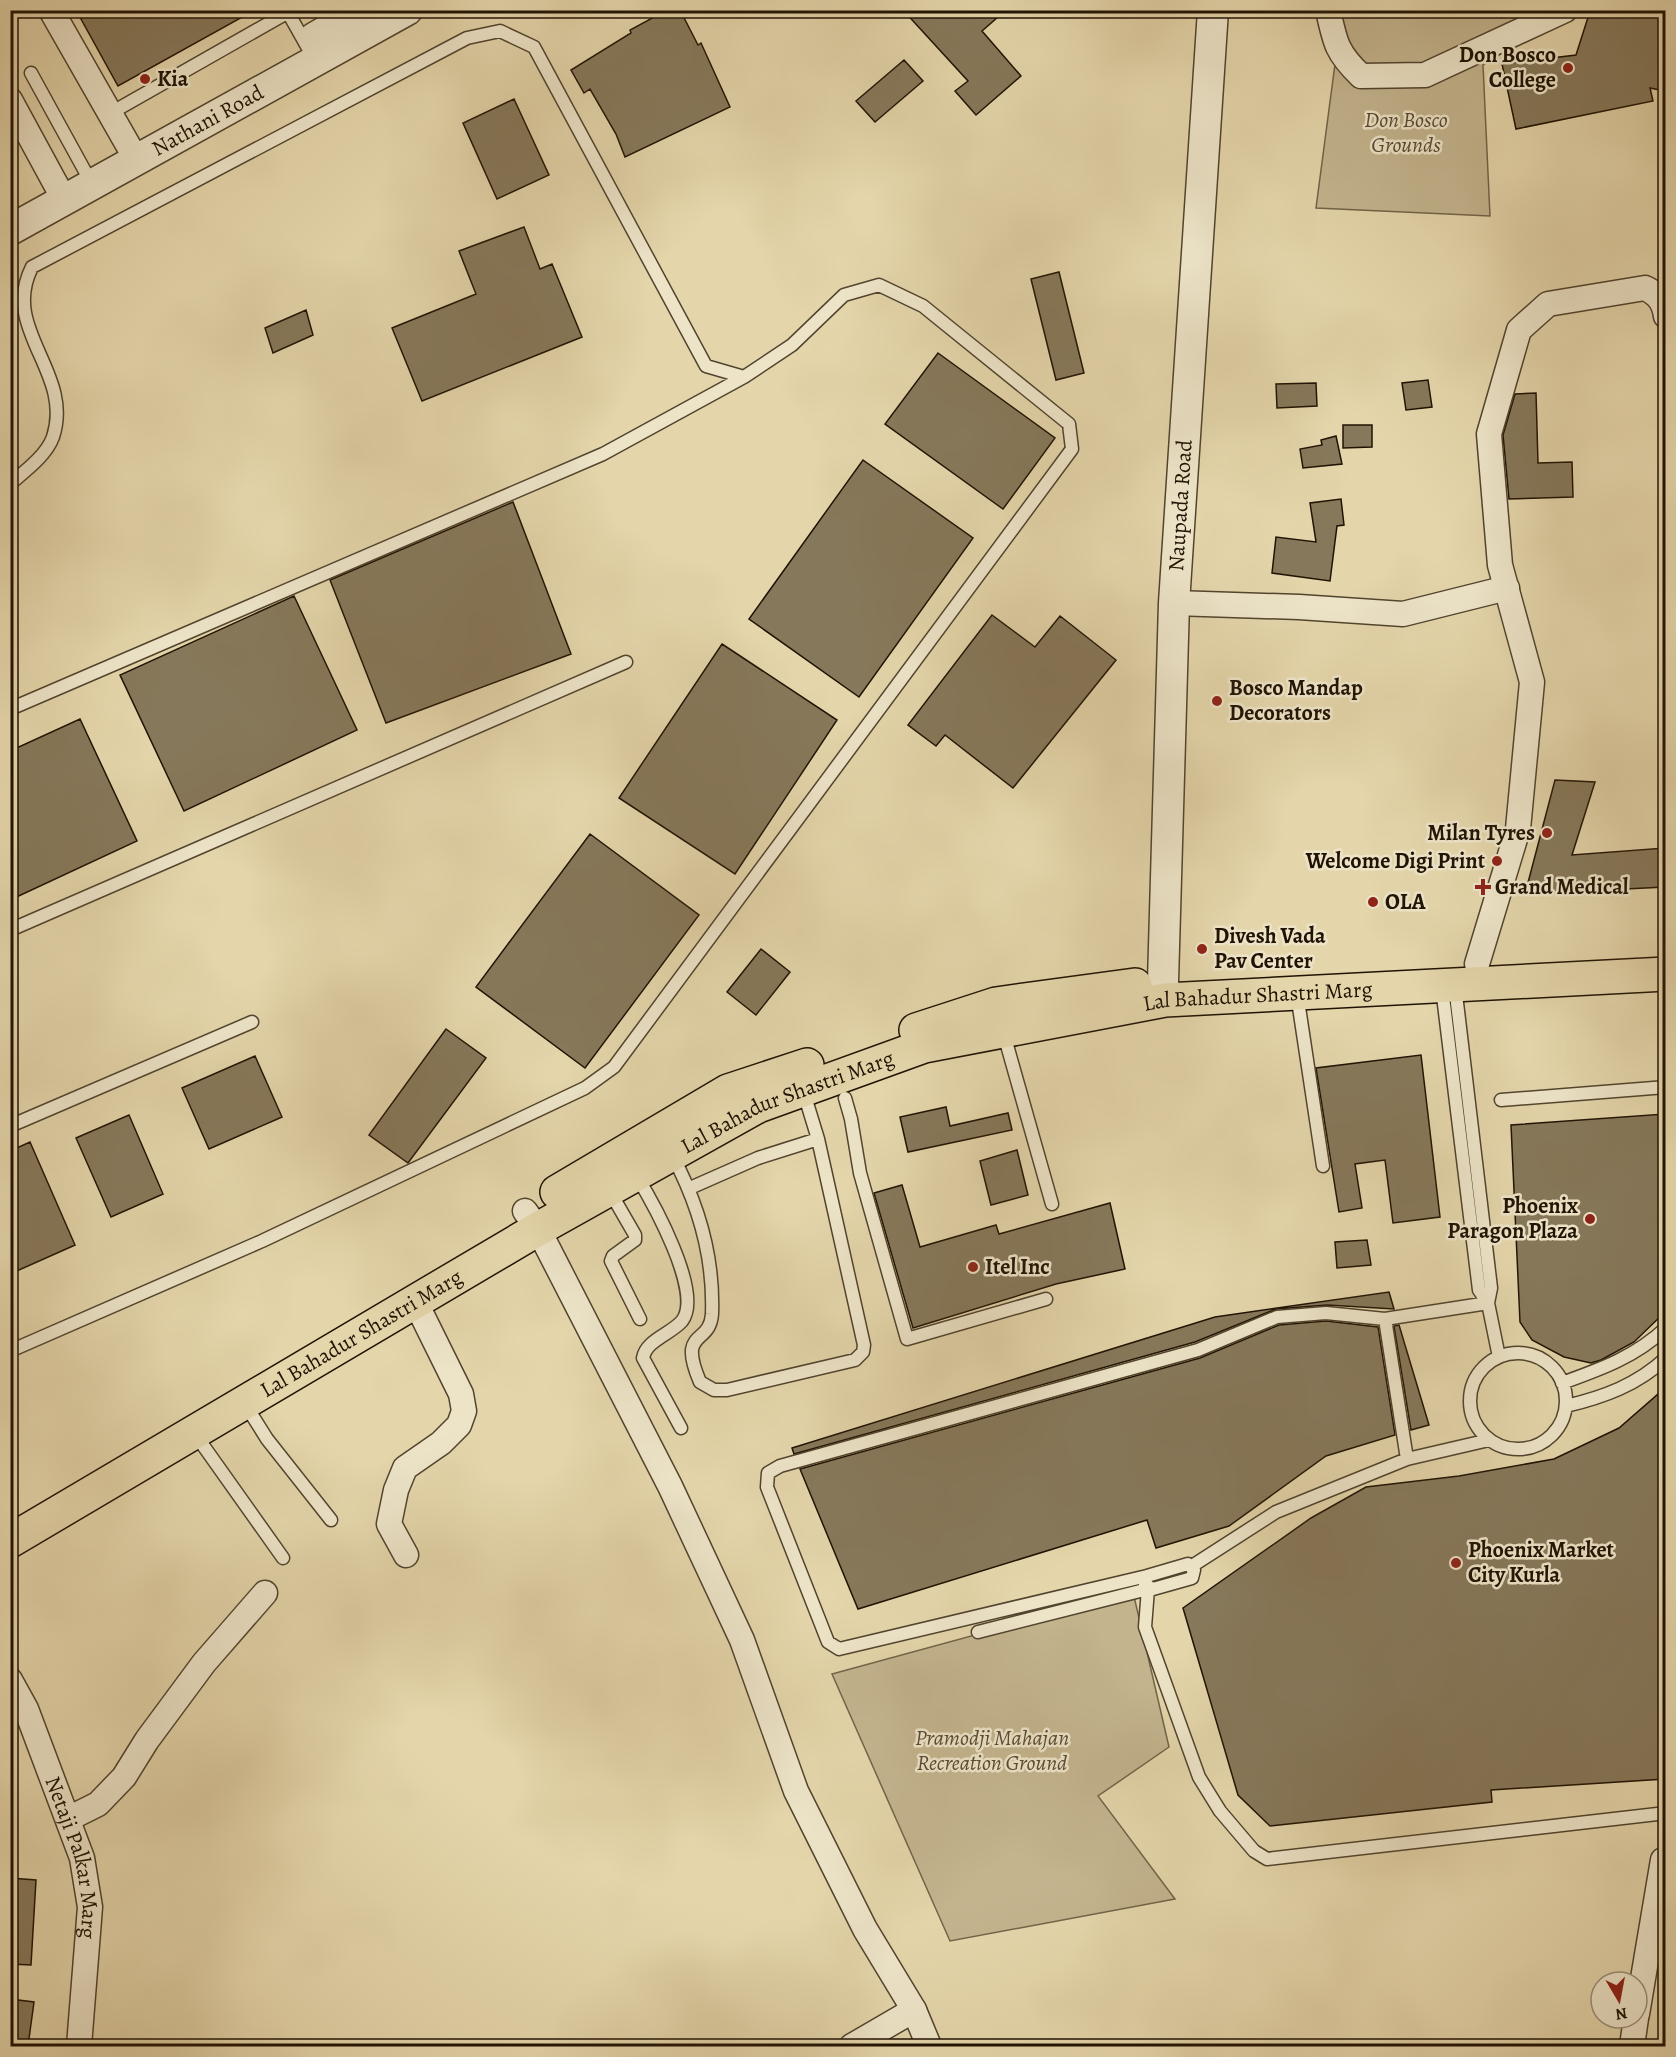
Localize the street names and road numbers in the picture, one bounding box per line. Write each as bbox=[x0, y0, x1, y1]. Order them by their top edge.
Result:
street label: Nathani Road bbox=[146, 77, 269, 163]
street label: Naupada Road bbox=[1161, 439, 1200, 572]
street label: Lal Bahadur Shastri Marg bbox=[1140, 974, 1373, 1019]
street label: Lal Bahadur Shastri Marg bbox=[675, 1043, 898, 1161]
street label: Lal Bahadur Shastri Marg bbox=[255, 1262, 468, 1405]
street label: Netaji Palkar Marg bbox=[38, 1772, 105, 1940]

